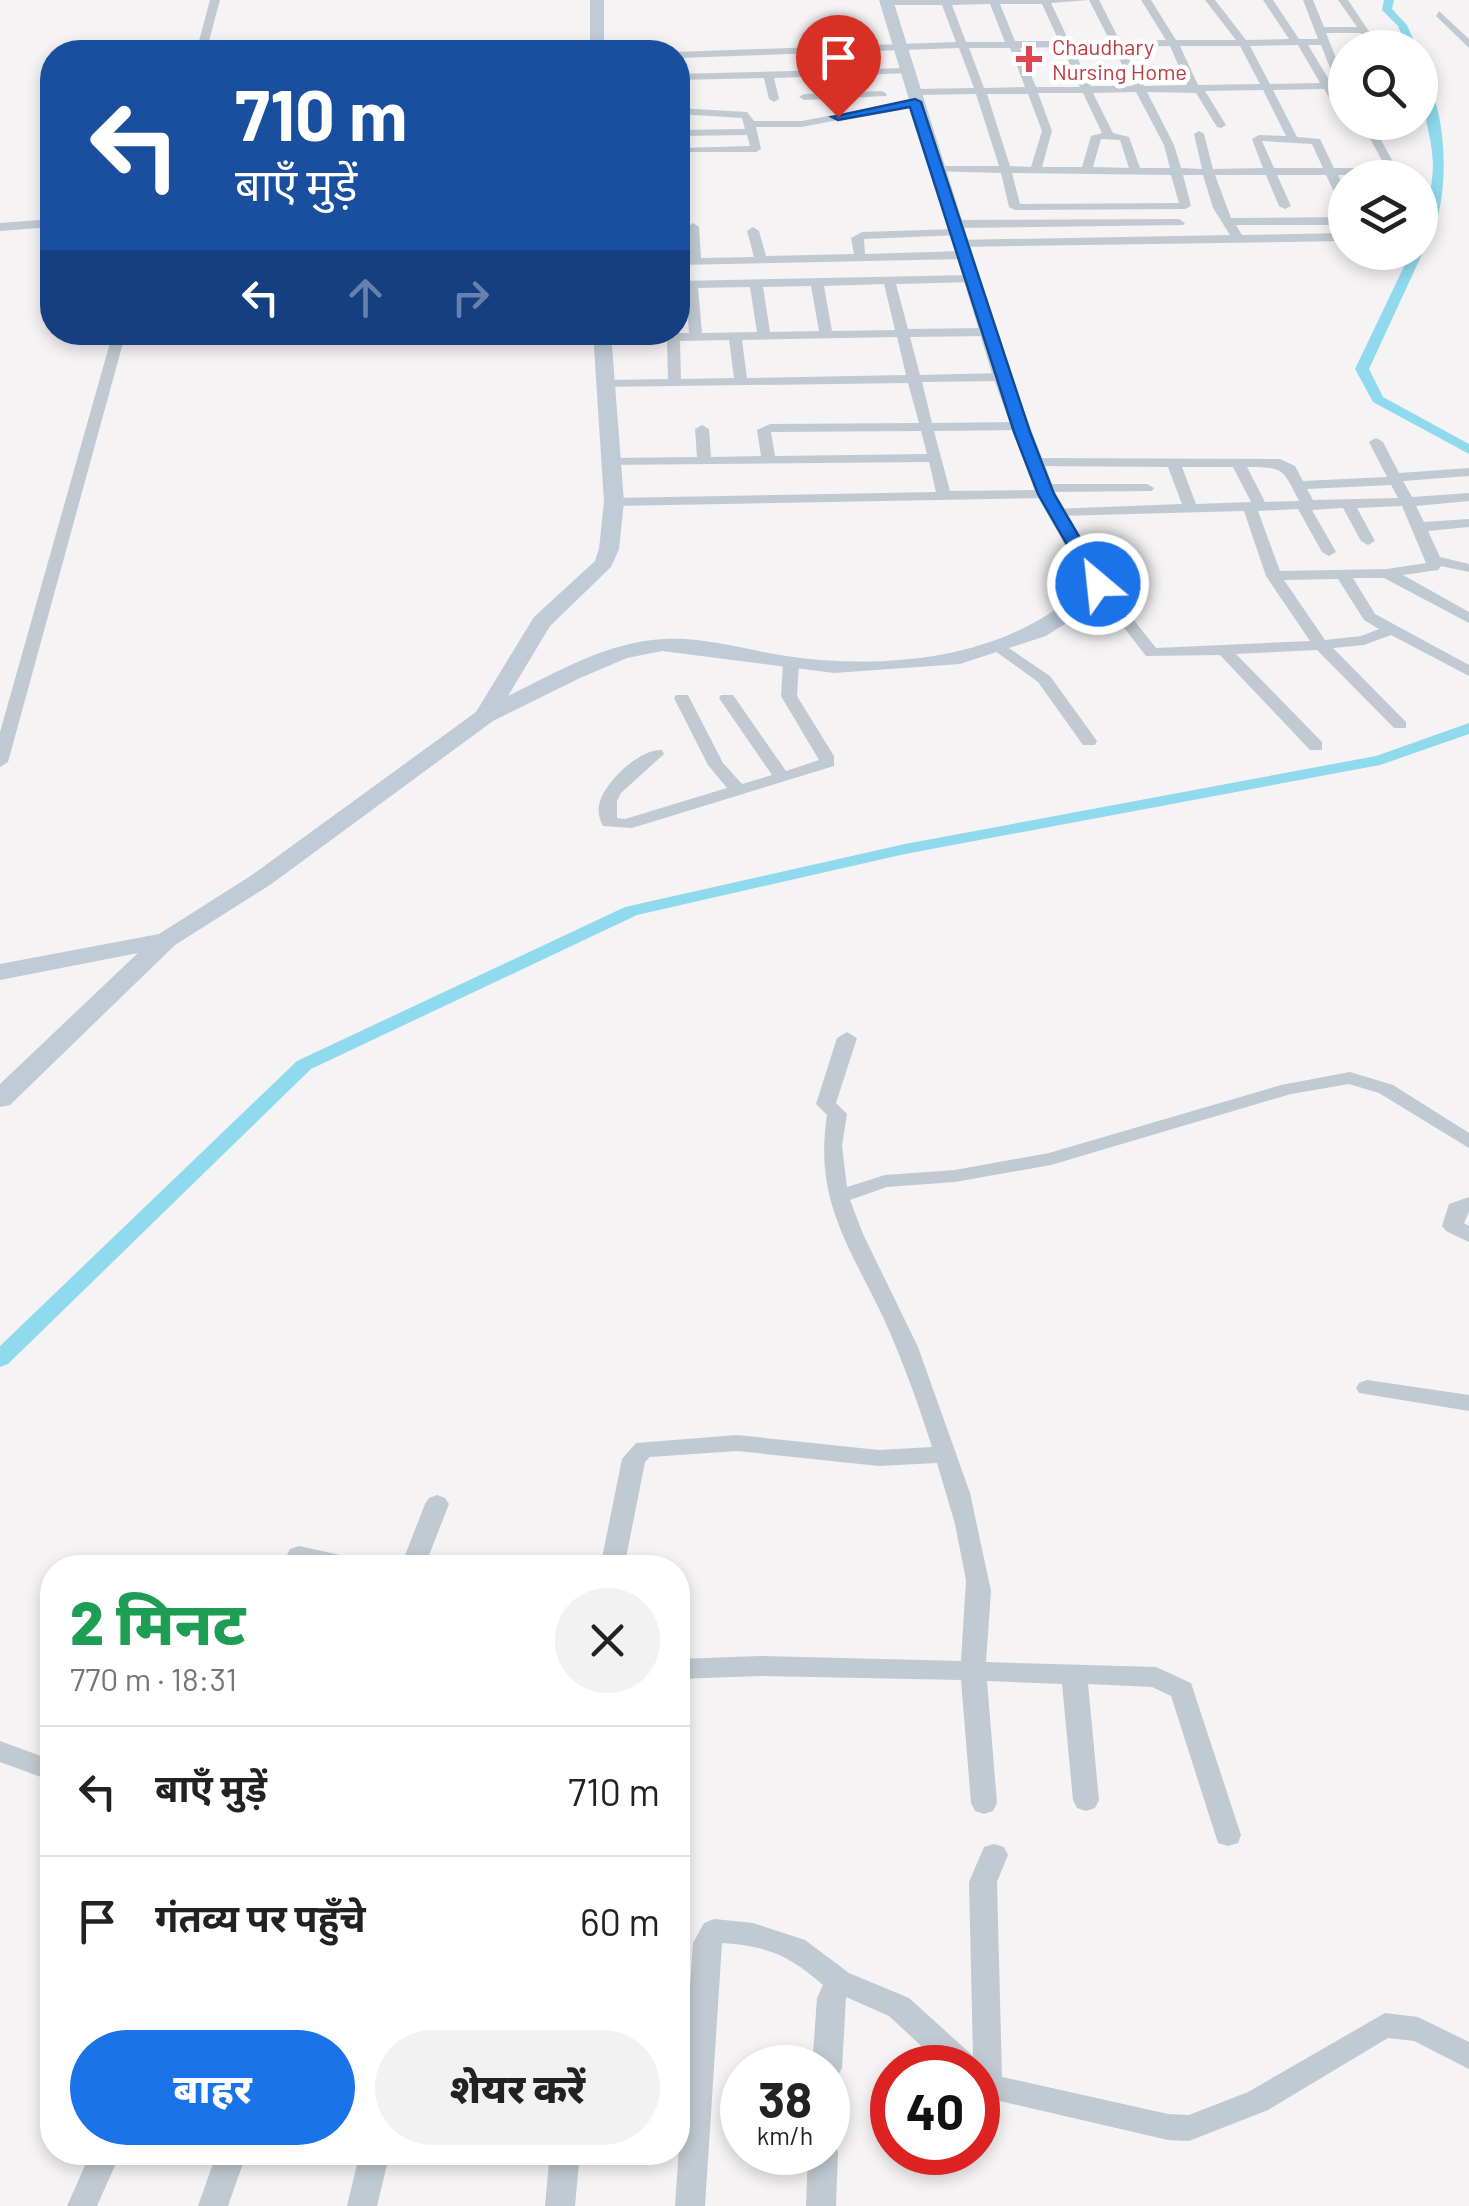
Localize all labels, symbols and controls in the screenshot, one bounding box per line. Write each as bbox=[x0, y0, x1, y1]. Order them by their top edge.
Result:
pin bbox=[796, 15, 881, 118]
icon: arrive bbox=[811, 30, 866, 85]
map controls bbox=[1328, 30, 1438, 270]
button: search bbox=[1328, 30, 1438, 140]
place label: Chaudhary Nursing Home bbox=[1052, 33, 1187, 84]
marker: Chaudhary Nursing Home bbox=[1016, 46, 1042, 72]
text: 710 m bbox=[235, 71, 407, 155]
icon: left bbox=[70, 80, 200, 210]
text: बाएँ मुड़ें bbox=[235, 156, 357, 210]
button: layers bbox=[1328, 160, 1438, 270]
icon: left bbox=[233, 270, 288, 325]
icon: ahead bbox=[338, 270, 393, 325]
icon: right bbox=[443, 270, 498, 325]
position arrow bbox=[1046, 532, 1150, 636]
text: 2 मिनट bbox=[70, 1585, 245, 1657]
button: close bbox=[555, 1588, 660, 1693]
text: 770 m · 18:31 bbox=[70, 1659, 237, 1697]
icon: left bbox=[70, 1764, 125, 1819]
text: बाएँ मुड़ें bbox=[155, 1764, 267, 1810]
text: 710 m bbox=[568, 1768, 660, 1814]
icon: arrive bbox=[70, 1894, 125, 1949]
text: गंतव्य पर पहुँचे bbox=[155, 1894, 366, 1940]
text: 60 m bbox=[580, 1898, 660, 1944]
button: बाहर bbox=[70, 2030, 355, 2145]
button: शेयर करें bbox=[375, 2030, 660, 2145]
speed limit sign: 40 bbox=[870, 2045, 1000, 2175]
text: 38 bbox=[758, 2068, 812, 2128]
text: km/h bbox=[757, 2120, 813, 2150]

